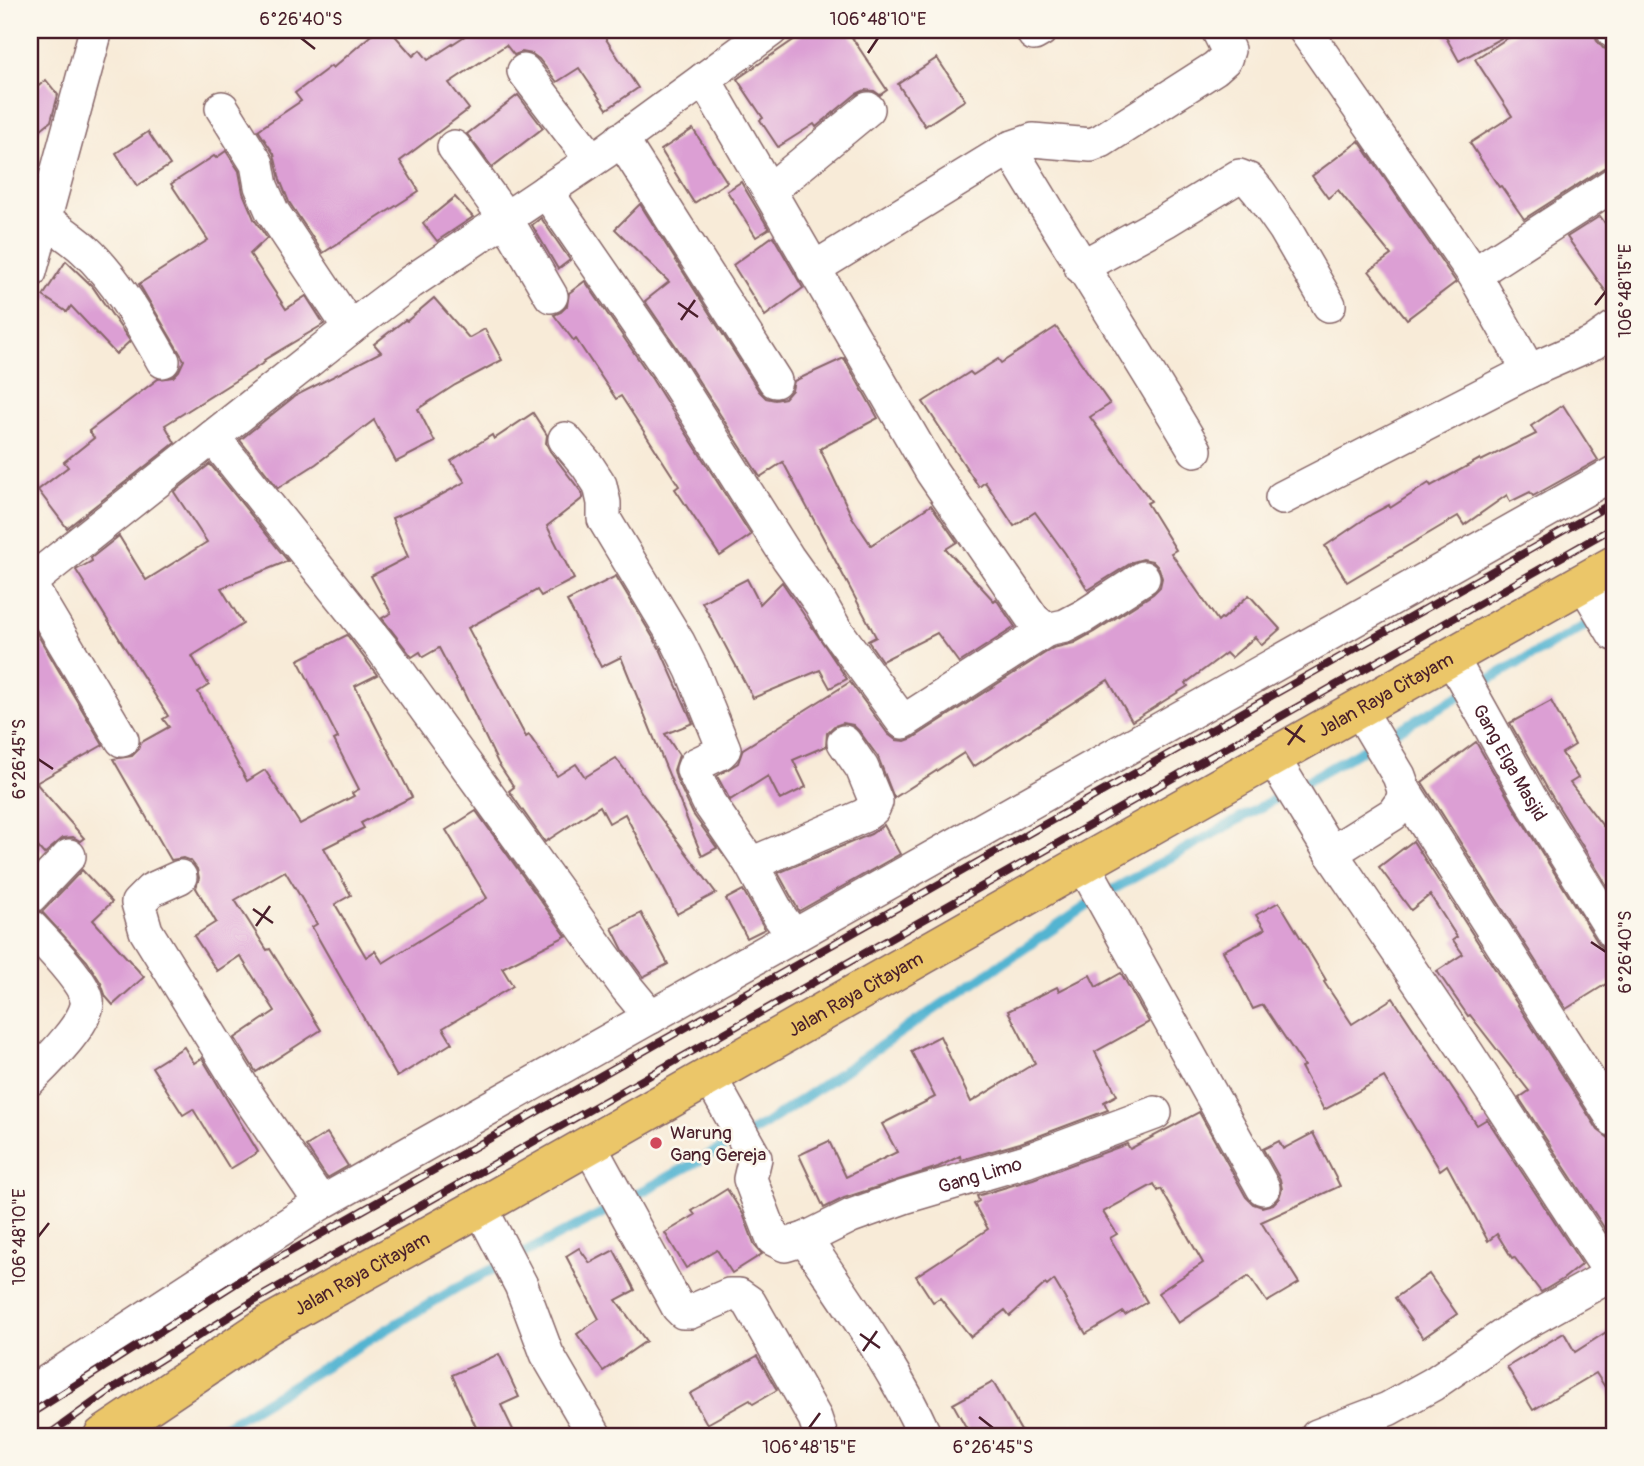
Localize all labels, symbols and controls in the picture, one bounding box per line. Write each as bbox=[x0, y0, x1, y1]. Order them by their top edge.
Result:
text: 6°26'40"S bbox=[260, 8, 343, 31]
text: 106°48'10"E bbox=[830, 8, 926, 31]
text: 106°48'15"E bbox=[1614, 244, 1637, 338]
street label: Jalan Raya Citayam bbox=[1314, 647, 1458, 742]
street label: Gang Elga Masjid bbox=[1467, 700, 1552, 826]
text: 6°26'45"S bbox=[8, 719, 31, 799]
text: 6°26'40"S bbox=[1614, 911, 1637, 994]
street label: Jalan Raya Citayam bbox=[784, 946, 928, 1043]
place label: Warung Gang Gereja bbox=[670, 1121, 766, 1167]
marker: Warung Gang Gereja bbox=[648, 1135, 664, 1151]
street label: Gang Limo bbox=[935, 1152, 1025, 1199]
text: 106°48'10"E bbox=[8, 1189, 31, 1285]
street label: Jalan Raya Citayam bbox=[290, 1226, 434, 1321]
text: 106°48'15"E bbox=[762, 1436, 856, 1459]
text: 6°26'45"S bbox=[953, 1436, 1033, 1459]

